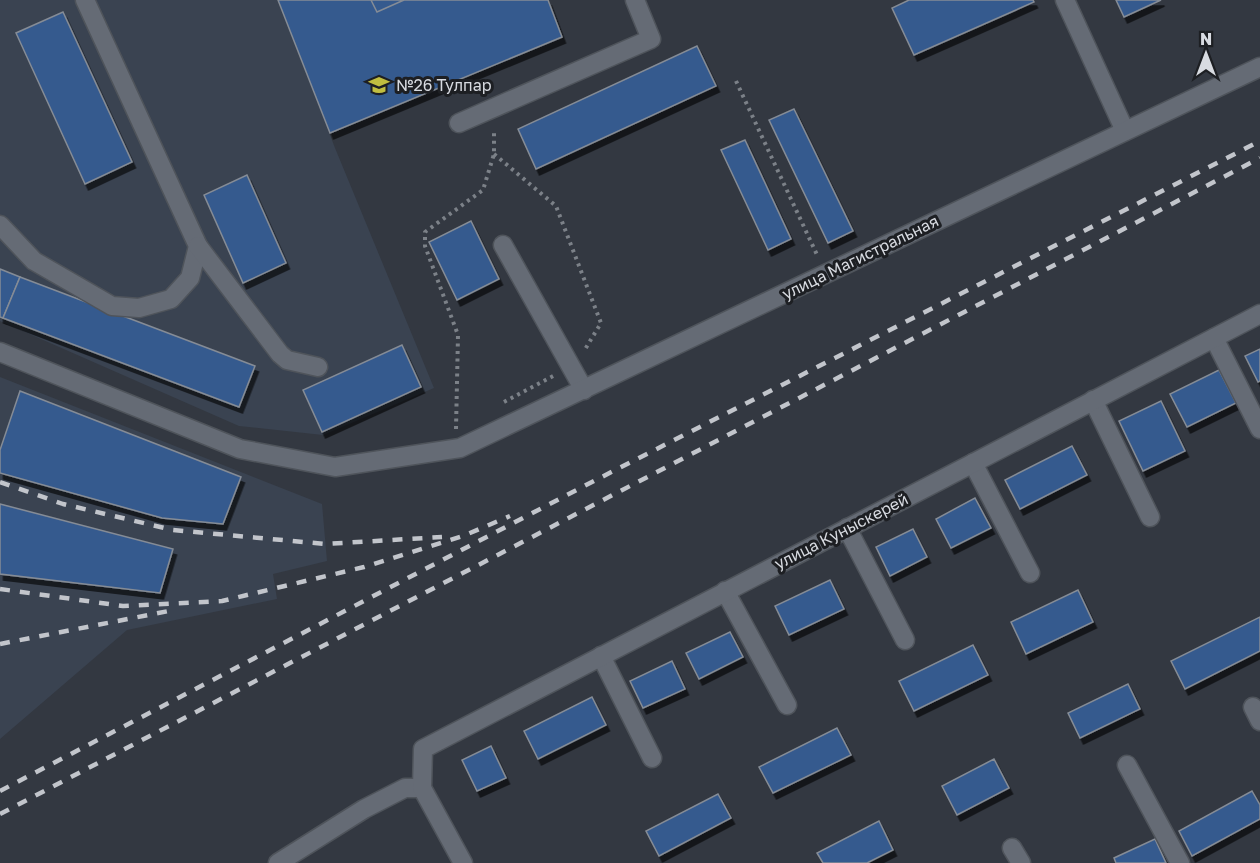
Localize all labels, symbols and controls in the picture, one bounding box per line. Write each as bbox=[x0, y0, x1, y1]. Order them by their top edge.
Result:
north arrow bbox=[1176, 24, 1236, 84]
text: N bbox=[1200, 29, 1212, 49]
school or university icon: №26 Тулпар bbox=[367, 73, 391, 97]
place label: №26 Тулпар bbox=[396, 75, 492, 95]
street label: улица Магистральная bbox=[778, 210, 942, 304]
street label: улица Куныскерей bbox=[771, 489, 911, 573]

